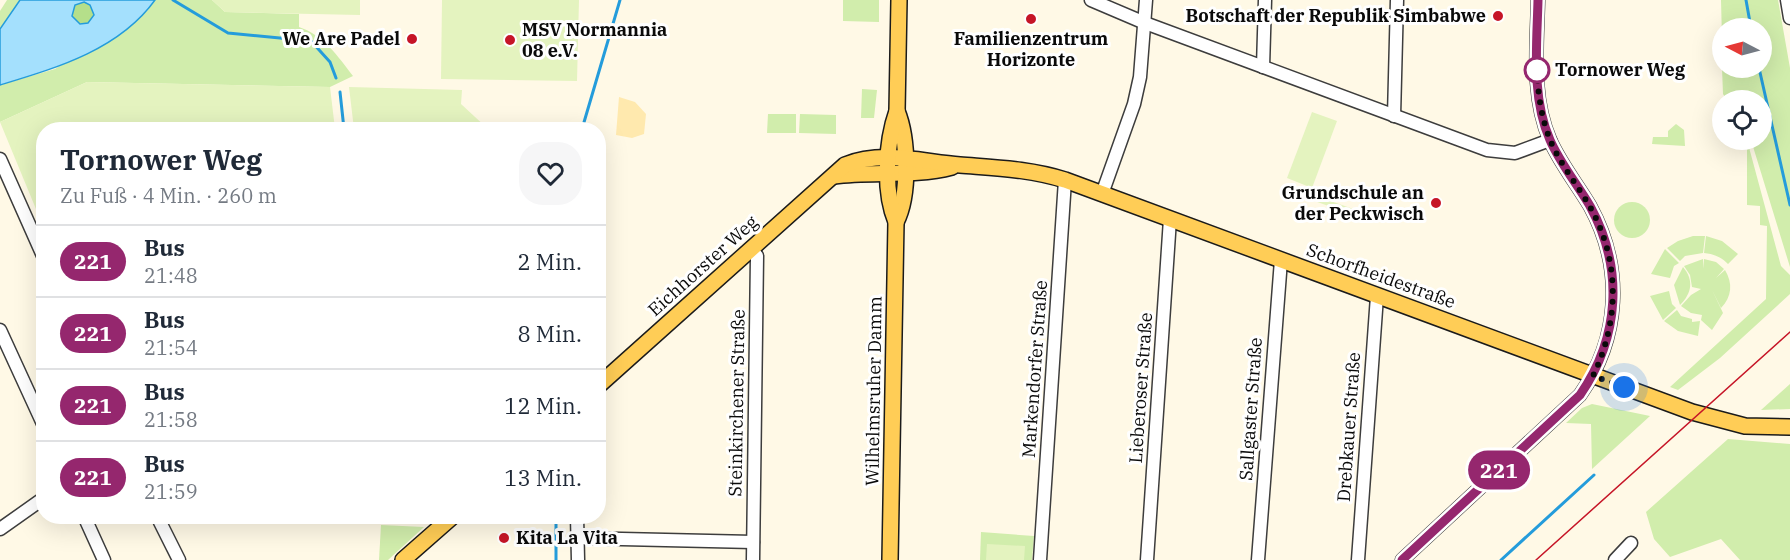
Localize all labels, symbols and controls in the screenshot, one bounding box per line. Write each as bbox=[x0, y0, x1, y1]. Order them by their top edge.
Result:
place label: Botschaft der Republik Simbabwe bbox=[1186, 4, 1486, 27]
marker: Botschaft der Republik Simbabwe bbox=[1491, 9, 1505, 23]
marker: Familienzentrum Horizonte bbox=[1024, 12, 1038, 26]
place label: MSV Normannia 08 e.V. bbox=[522, 18, 667, 62]
north arrow bbox=[1712, 18, 1772, 78]
map controls bbox=[1712, 18, 1772, 150]
place label: We Are Padel bbox=[282, 27, 400, 50]
place label: Familienzentrum Horizonte bbox=[954, 27, 1109, 71]
marker: We Are Padel bbox=[405, 32, 419, 46]
marker: MSV Normannia 08 e.V. bbox=[503, 33, 517, 47]
marker: Tornower Weg bbox=[1524, 57, 1550, 83]
place label: Tornower Weg bbox=[1555, 58, 1686, 81]
button: locate bbox=[1712, 90, 1772, 150]
text: Tornower Weg bbox=[60, 141, 262, 178]
button: heart bbox=[519, 142, 582, 205]
place label: Grundschule an der Peckwisch bbox=[1281, 181, 1424, 225]
text: Zu Fuß · 4 Min. · 260 m bbox=[60, 182, 277, 209]
marker: Grundschule an der Peckwisch bbox=[1429, 196, 1443, 210]
street label: Eichhorster Weg bbox=[643, 210, 763, 321]
text: Bus bbox=[144, 233, 185, 262]
street label: Schorfheidestraße bbox=[1304, 238, 1459, 313]
text: 221 bbox=[74, 247, 112, 275]
text: 2 Min. bbox=[517, 247, 582, 276]
text: 21:48 bbox=[144, 262, 198, 289]
street label: Markendorfer Straße bbox=[1017, 279, 1052, 459]
street label: Wilhelmsruher Damm bbox=[860, 296, 887, 486]
text: Bus bbox=[144, 305, 185, 334]
street label: Steinkirchener Straße bbox=[723, 309, 750, 497]
street label: Lieberoser Straße bbox=[1124, 312, 1157, 464]
text: 221 bbox=[74, 319, 112, 347]
text: 8 Min. bbox=[517, 319, 582, 348]
text: 21:54 bbox=[144, 334, 198, 361]
street label: Sallgaster Straße bbox=[1234, 337, 1267, 481]
street label: Drebkauer Straße bbox=[1332, 351, 1365, 503]
your location bbox=[1609, 372, 1639, 402]
text: Bus bbox=[144, 377, 185, 406]
text: 221 bbox=[74, 391, 112, 419]
text: 12 Min. bbox=[504, 391, 582, 420]
text: 21:58 bbox=[144, 406, 198, 433]
text: Bus bbox=[144, 449, 185, 478]
line badge: 221 bbox=[1464, 450, 1534, 490]
text: 221 bbox=[1480, 456, 1518, 484]
text: 221 bbox=[74, 463, 112, 491]
text: 13 Min. bbox=[504, 463, 582, 492]
text: 21:59 bbox=[144, 478, 198, 505]
place label: Kita La Vita bbox=[516, 526, 618, 549]
marker: Kita La Vita bbox=[497, 531, 511, 545]

